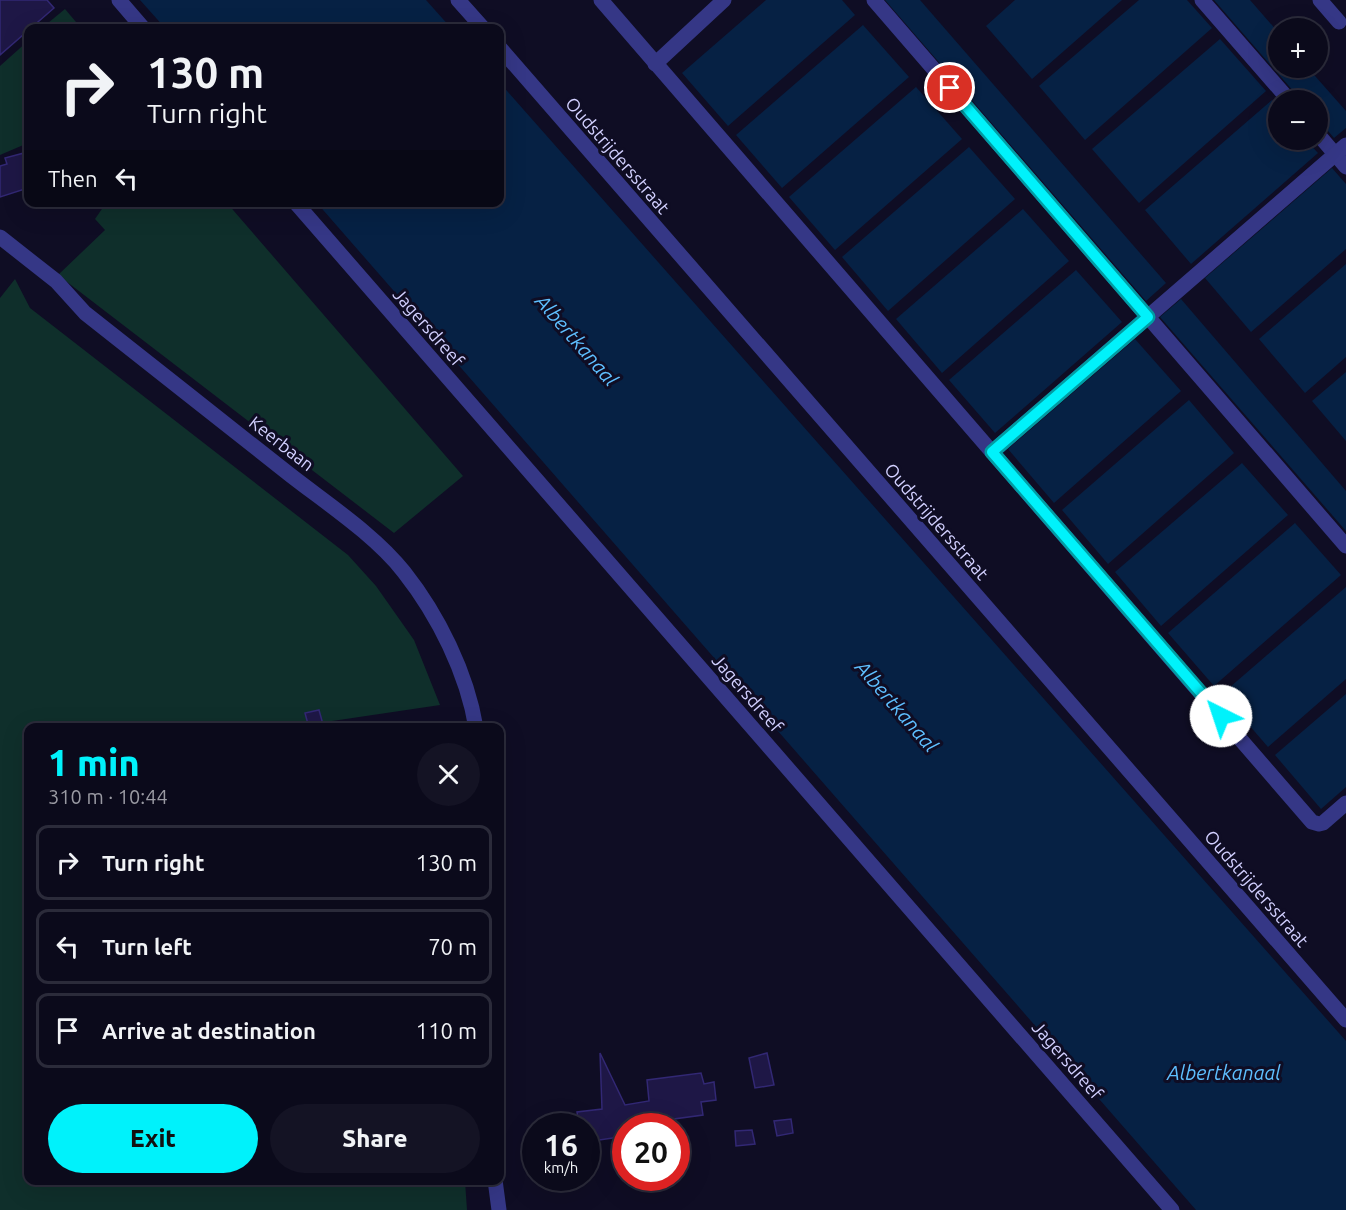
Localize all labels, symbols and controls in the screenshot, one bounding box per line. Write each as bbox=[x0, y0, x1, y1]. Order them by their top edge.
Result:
map controls bbox=[1268, 18, 1328, 150]
button: + bbox=[1268, 18, 1328, 78]
icon: right bbox=[48, 48, 126, 126]
text: 130 m bbox=[147, 49, 264, 96]
pin bbox=[924, 62, 975, 113]
icon: arrive bbox=[933, 71, 966, 104]
button: − bbox=[1268, 90, 1328, 150]
street label: Oudstrijdersstraat bbox=[562, 93, 674, 217]
text: Turn right bbox=[147, 98, 267, 128]
icon: left bbox=[110, 162, 143, 195]
text: Then bbox=[48, 166, 98, 191]
street label: Jagersdreef bbox=[390, 284, 468, 370]
water label: Albertkanaal bbox=[530, 289, 623, 391]
street label: Keerbaan bbox=[246, 411, 318, 475]
street label: Oudstrijdersstraat bbox=[881, 459, 993, 583]
street label: Jagersdreef bbox=[709, 650, 787, 736]
water label: Albertkanaal bbox=[850, 655, 943, 757]
position arrow bbox=[1189, 684, 1253, 748]
text: 1 min bbox=[48, 742, 140, 783]
button: close bbox=[417, 743, 480, 806]
text: 310 m · 10:44 bbox=[48, 785, 168, 808]
street label: Oudstrijdersstraat bbox=[1201, 826, 1313, 950]
icon: right bbox=[51, 846, 84, 879]
text: Turn right bbox=[102, 850, 204, 875]
text: 130 m bbox=[416, 850, 477, 875]
icon: left bbox=[51, 930, 84, 963]
text: Turn left bbox=[102, 934, 192, 959]
text: 70 m bbox=[428, 934, 477, 959]
icon: arrive bbox=[51, 1014, 84, 1047]
street label: Jagersdreef bbox=[1029, 1017, 1107, 1103]
text: Arrive at destination bbox=[102, 1018, 316, 1043]
text: 110 m bbox=[416, 1018, 477, 1043]
water label: Albertkanaal bbox=[1166, 1061, 1281, 1084]
button: Exit bbox=[48, 1104, 258, 1173]
button: Share bbox=[270, 1104, 480, 1173]
speed limit sign: 20 bbox=[612, 1113, 690, 1191]
text: 16 bbox=[544, 1128, 578, 1162]
text: km/h bbox=[544, 1159, 578, 1176]

